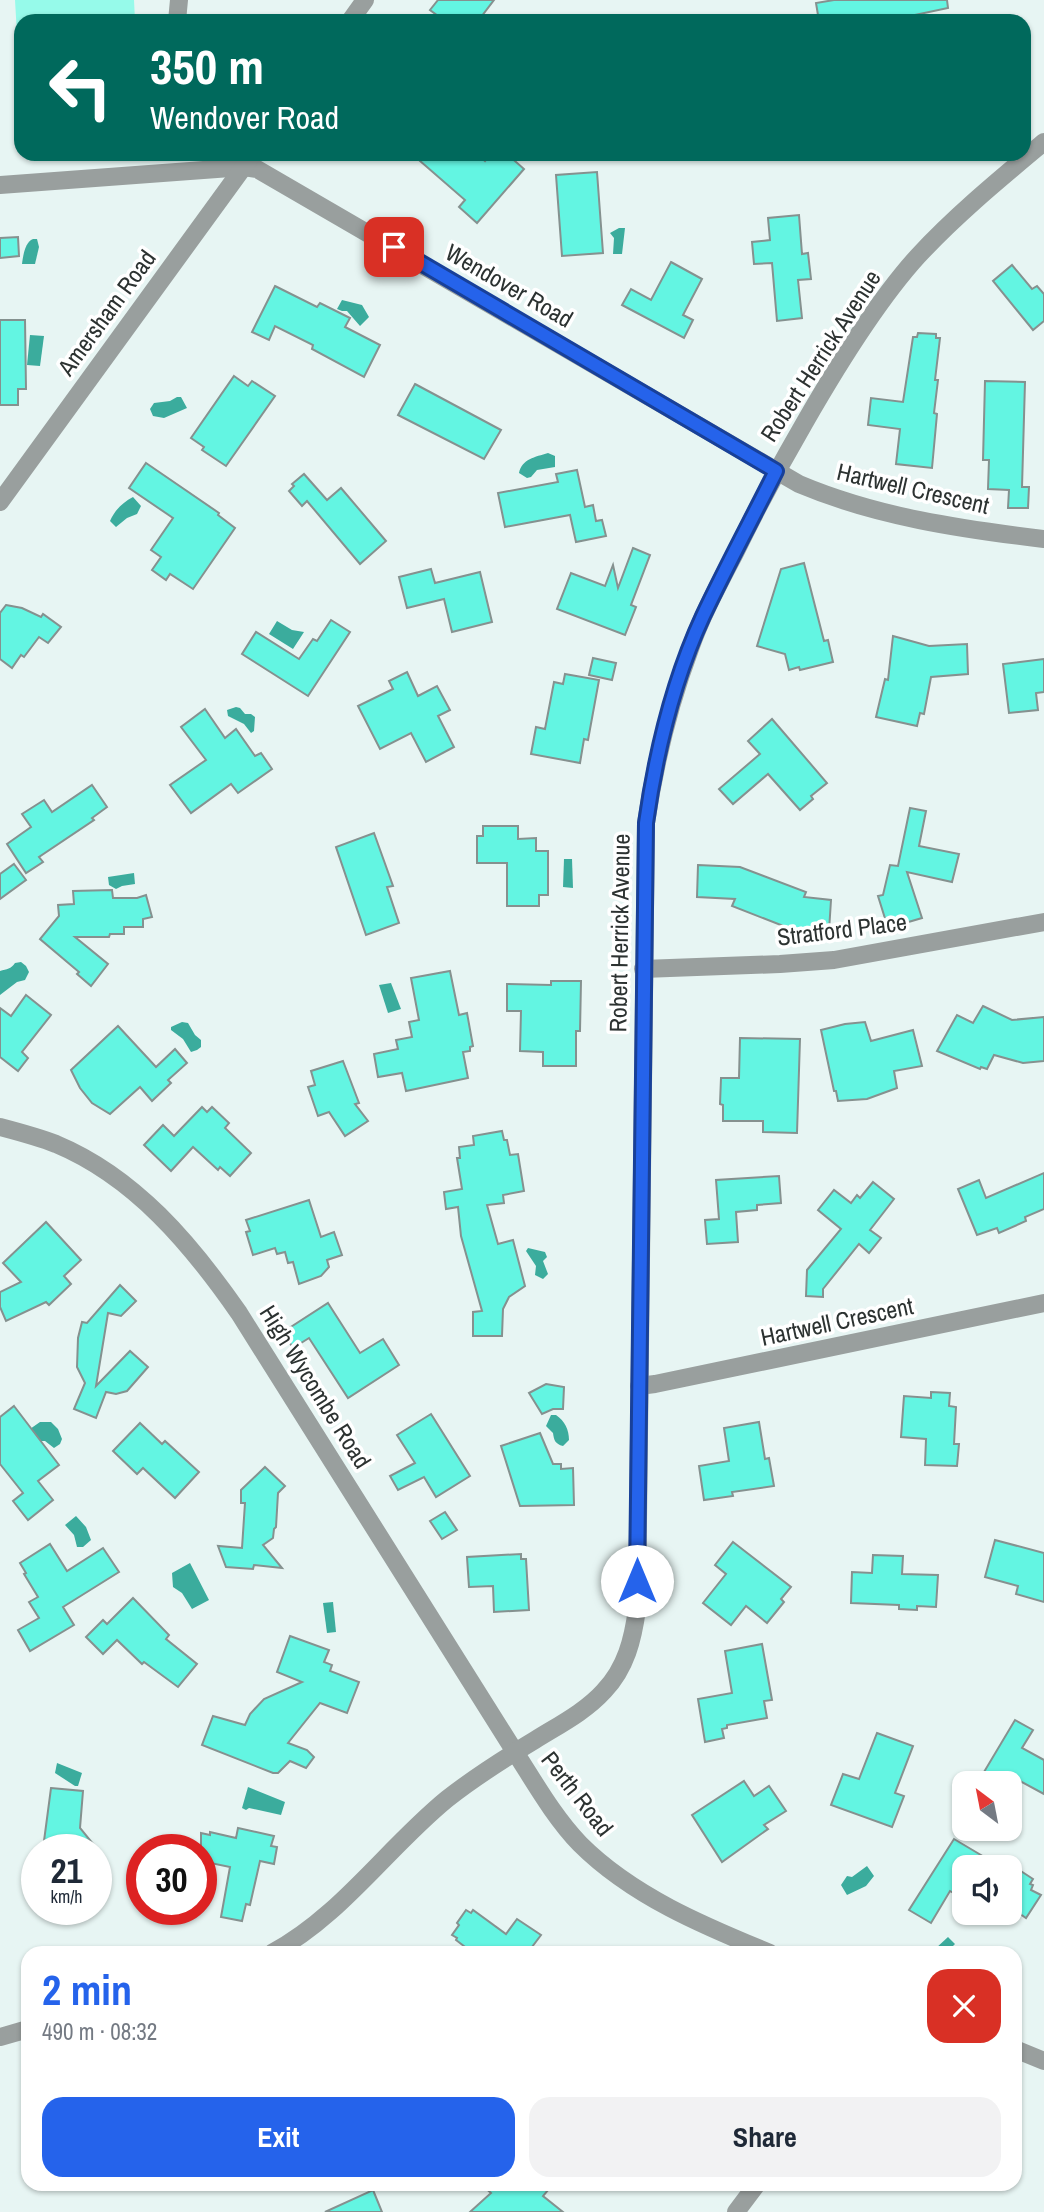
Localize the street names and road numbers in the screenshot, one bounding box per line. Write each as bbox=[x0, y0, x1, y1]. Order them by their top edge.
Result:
street label: Wendover Road bbox=[440, 236, 579, 334]
street label: Amersham Road bbox=[49, 243, 163, 382]
street label: Robert Herrick Avenue bbox=[753, 263, 888, 448]
street label: Hartwell Crescent bbox=[834, 455, 993, 521]
street label: Robert Herrick Avenue bbox=[601, 833, 637, 1033]
street label: Stratford Place bbox=[775, 905, 908, 953]
street label: Hartwell Crescent bbox=[758, 1289, 917, 1353]
street label: High Wycombe Road bbox=[253, 1299, 379, 1474]
street label: Perth Road bbox=[535, 1744, 621, 1842]

